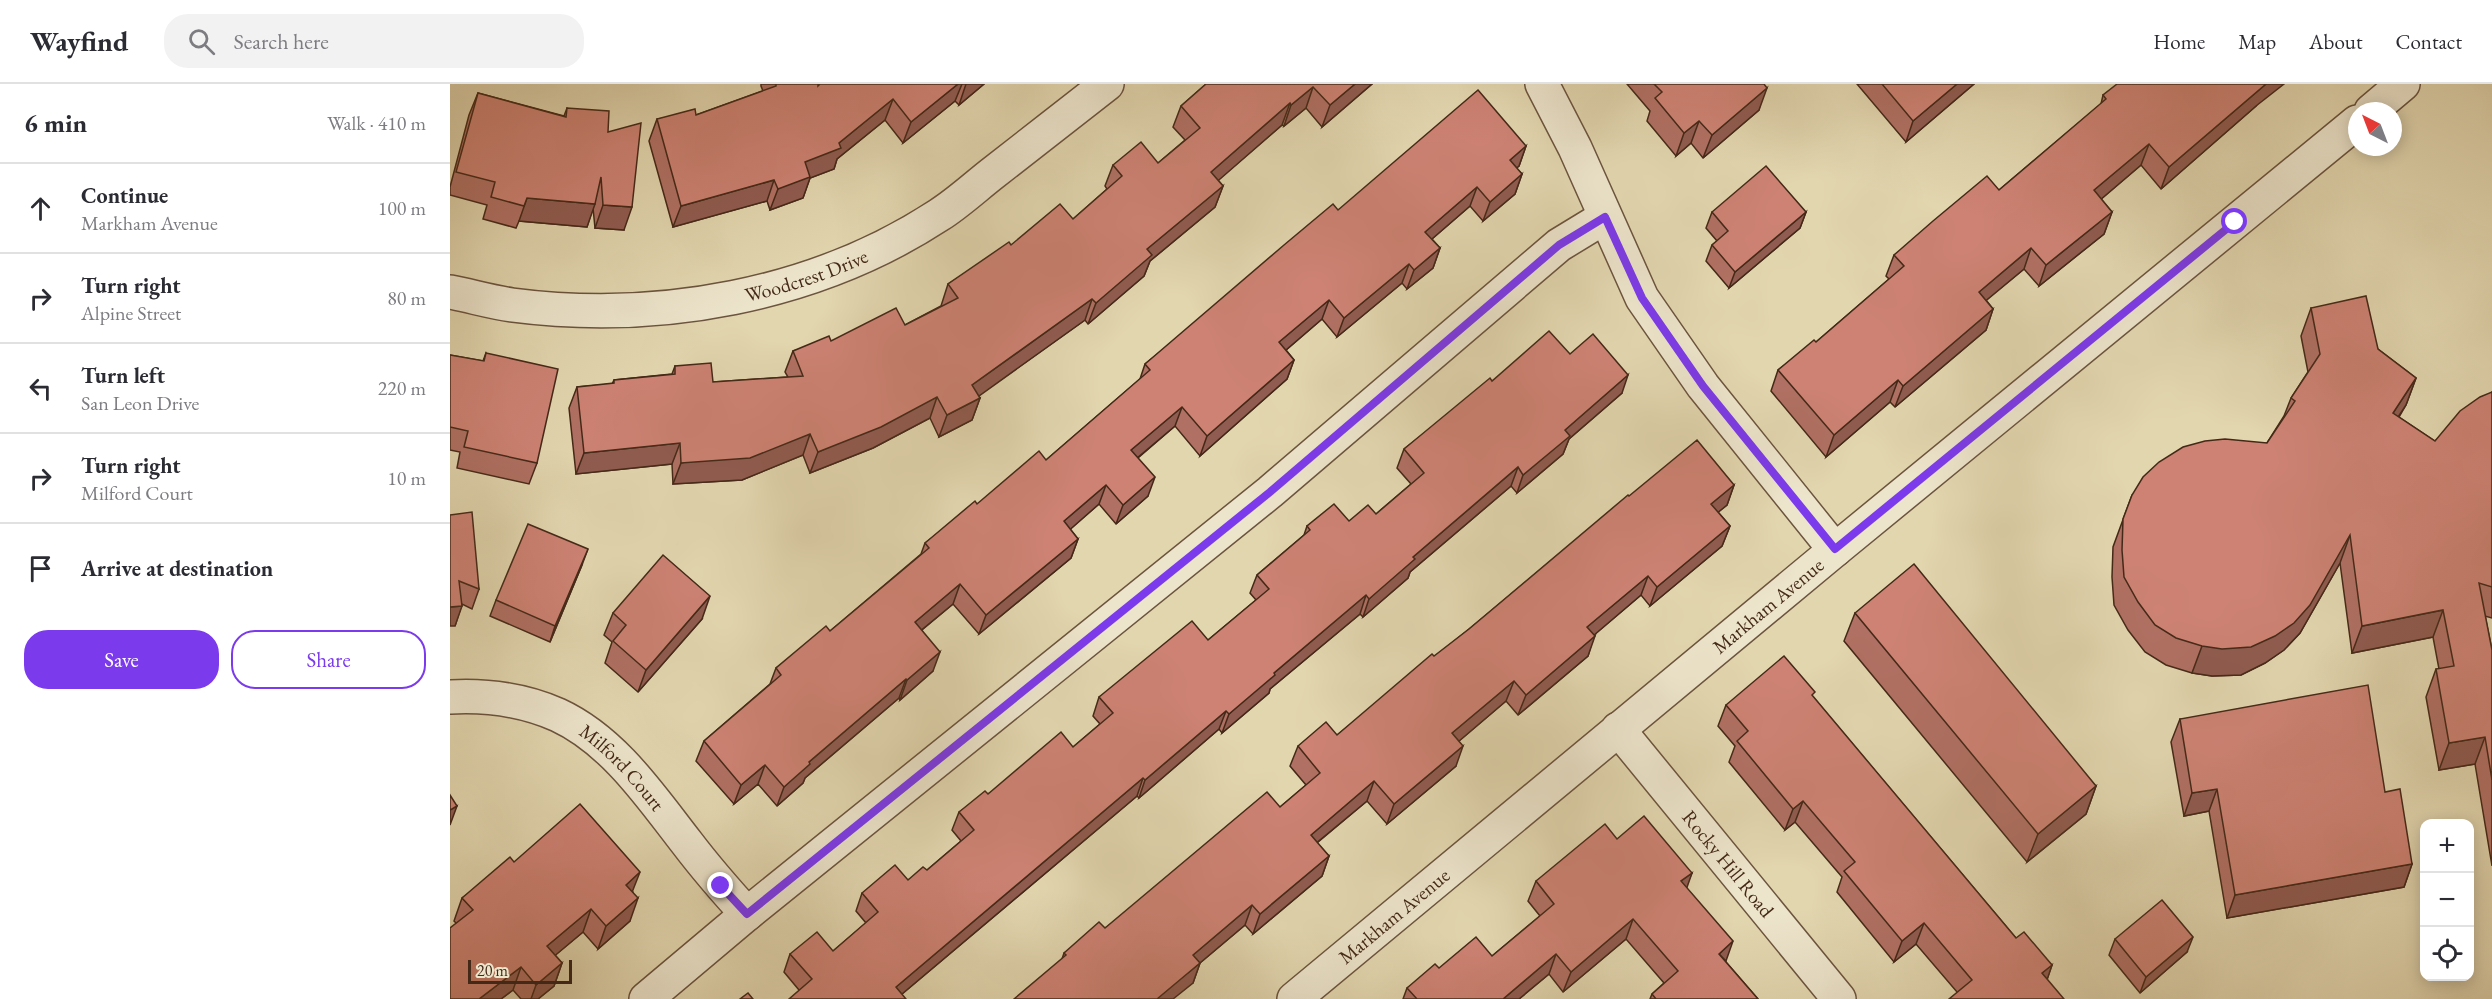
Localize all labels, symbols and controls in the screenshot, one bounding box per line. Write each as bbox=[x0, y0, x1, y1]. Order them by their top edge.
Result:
search box bbox=[164, 14, 584, 68]
text: Wayfind bbox=[30, 23, 128, 59]
icon: search bbox=[185, 25, 218, 58]
text: Search here bbox=[233, 27, 329, 56]
text: Home bbox=[2153, 28, 2205, 55]
text: Map bbox=[2238, 28, 2276, 55]
text: About bbox=[2309, 28, 2362, 55]
text: Contact bbox=[2395, 28, 2462, 55]
north arrow bbox=[2348, 102, 2402, 156]
text: 6 min bbox=[24, 106, 87, 140]
text: Walk · 410 m bbox=[327, 110, 426, 136]
text: Continue bbox=[81, 181, 168, 210]
icon: ahead bbox=[24, 192, 57, 225]
text: 100 m bbox=[378, 195, 426, 221]
route start bbox=[2221, 208, 2247, 234]
text: Markham Avenue bbox=[81, 210, 218, 236]
street label: Woodcrest Drive bbox=[742, 243, 872, 308]
text: Turn right bbox=[81, 271, 180, 300]
icon: right bbox=[24, 282, 57, 315]
text: 80 m bbox=[387, 285, 426, 311]
text: Alpine Street bbox=[81, 300, 181, 326]
text: Turn left bbox=[81, 361, 165, 390]
icon: left bbox=[24, 372, 57, 405]
text: 220 m bbox=[378, 375, 426, 401]
text: San Leon Drive bbox=[81, 390, 199, 416]
text: Turn right bbox=[81, 451, 180, 480]
icon: right bbox=[24, 462, 57, 495]
text: 10 m bbox=[387, 465, 426, 491]
text: Milford Court bbox=[81, 480, 193, 506]
icon: arrive bbox=[24, 552, 57, 585]
street label: Markham Avenue bbox=[1707, 552, 1829, 659]
text: Arrive at destination bbox=[81, 554, 273, 583]
button: Save bbox=[24, 630, 219, 689]
button: Share bbox=[231, 630, 426, 689]
street label: Milford Court bbox=[574, 718, 671, 817]
street label: Rocky Hill Road bbox=[1677, 805, 1780, 923]
map controls bbox=[2420, 819, 2474, 981]
button: + bbox=[2420, 819, 2474, 873]
street label: Markham Avenue bbox=[1333, 862, 1455, 970]
route end bbox=[707, 872, 733, 898]
button: − bbox=[2420, 873, 2474, 927]
button: locate bbox=[2420, 927, 2474, 981]
scale bar bbox=[468, 957, 572, 984]
text: 20 m bbox=[477, 960, 508, 981]

